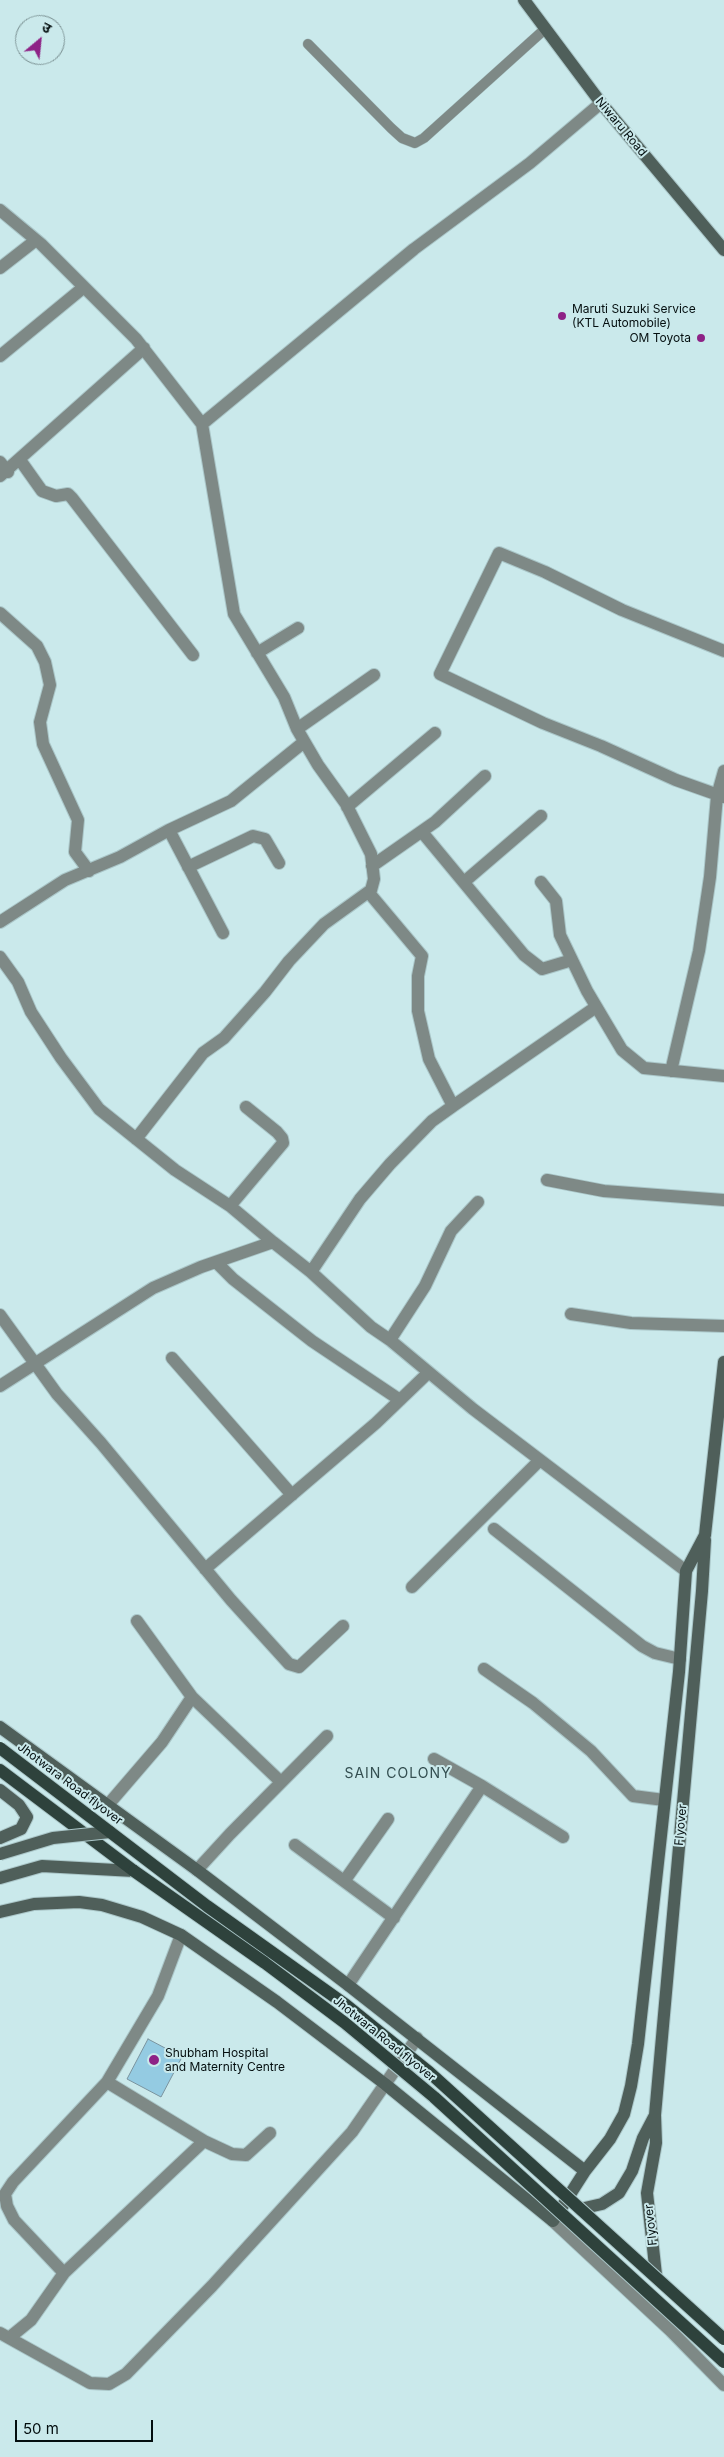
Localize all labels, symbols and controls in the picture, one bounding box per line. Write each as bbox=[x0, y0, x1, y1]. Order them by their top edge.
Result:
north arrow bbox=[15, 15, 65, 65]
text: उ bbox=[39, 18, 54, 37]
street label: Niwaru Road bbox=[592, 95, 650, 159]
place label: Maruti Suzuki Service (KTL Automobile) bbox=[572, 302, 696, 330]
marker: Maruti Suzuki Service (KTL Automobile) bbox=[556, 310, 568, 322]
place label: OM Toyota bbox=[629, 331, 691, 345]
marker: OM Toyota bbox=[695, 332, 707, 344]
street label: Jhotwara Road flyover bbox=[15, 1740, 125, 1828]
district label: SAIN COLONY bbox=[343, 1766, 453, 1782]
street label: Flyover bbox=[672, 1804, 690, 1846]
street label: Jhotwara Road flyover bbox=[330, 1993, 438, 2085]
place label: Shubham Hospital and Maternity Centre bbox=[165, 2046, 285, 2074]
marker: Shubham Hospital and Maternity Centre bbox=[147, 2053, 161, 2067]
street label: Flyover bbox=[642, 2204, 660, 2246]
scale bar bbox=[18, 2410, 155, 2442]
text: 50 m bbox=[23, 2419, 59, 2438]

